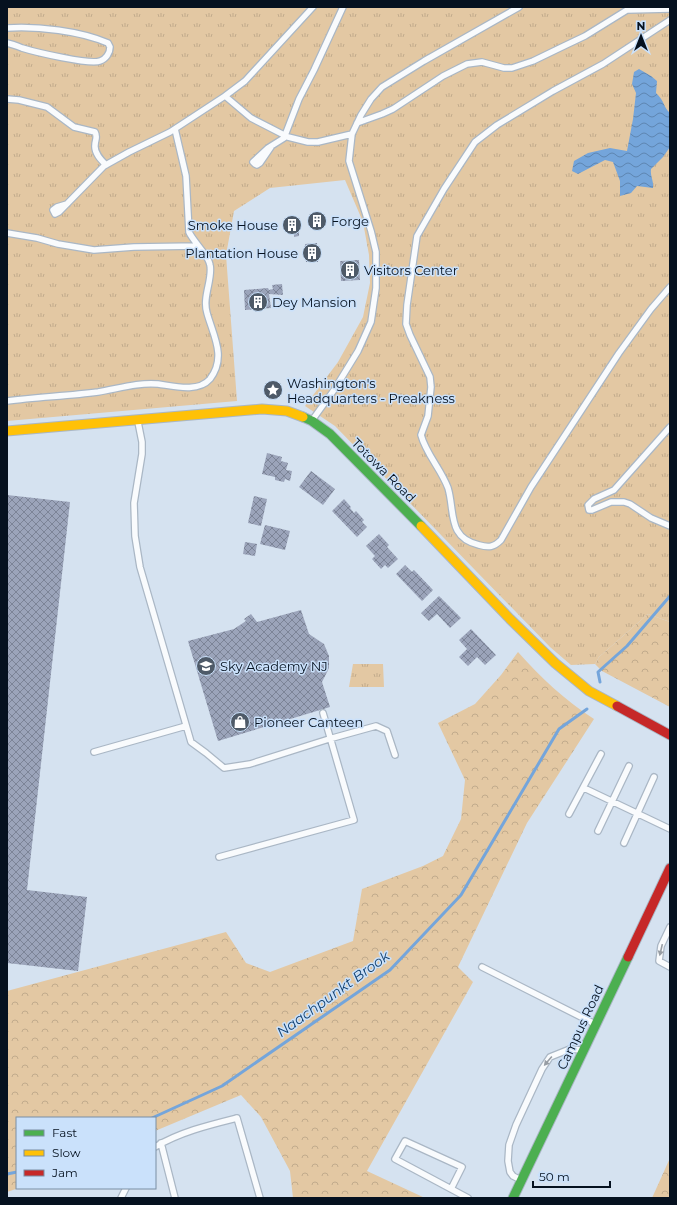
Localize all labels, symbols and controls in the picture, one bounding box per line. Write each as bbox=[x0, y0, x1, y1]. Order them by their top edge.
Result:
north arrow bbox=[621, 16, 661, 56]
text: N bbox=[637, 19, 645, 33]
building icon: Forge bbox=[306, 210, 328, 232]
place label: Forge bbox=[331, 213, 369, 229]
building icon: Smoke House bbox=[281, 214, 303, 236]
place label: Smoke House bbox=[188, 217, 278, 233]
building icon: Plantation House bbox=[301, 242, 323, 264]
place label: Plantation House bbox=[185, 245, 298, 261]
building icon: Visitors Center bbox=[339, 259, 361, 281]
place label: Visitors Center bbox=[364, 262, 458, 278]
building icon: Dey Mansion bbox=[247, 291, 269, 313]
place label: Dey Mansion bbox=[272, 294, 357, 310]
place label: Washington's Headquarters - Preakness bbox=[287, 375, 455, 406]
place icon: Washington's Headquarters - Preakness bbox=[262, 379, 284, 401]
street label: Totowa Road bbox=[349, 435, 419, 505]
school or university icon: Sky Academy NJ bbox=[195, 655, 217, 677]
place label: Sky Academy NJ bbox=[220, 658, 328, 674]
shop icon: Pioneer Canteen bbox=[229, 711, 251, 733]
place label: Pioneer Canteen bbox=[254, 714, 363, 730]
one-way arrow bbox=[658, 943, 664, 956]
water label: Naachpunkt Brook bbox=[273, 946, 394, 1041]
street label: Campus Road bbox=[553, 982, 607, 1072]
one-way arrow bbox=[544, 1055, 553, 1066]
legend bbox=[16, 1117, 156, 1189]
text: Fast bbox=[52, 1125, 77, 1140]
text: Slow bbox=[52, 1145, 81, 1160]
scale bar bbox=[533, 1163, 610, 1189]
text: Jam bbox=[51, 1165, 78, 1180]
text: 50 m bbox=[539, 1169, 570, 1184]

